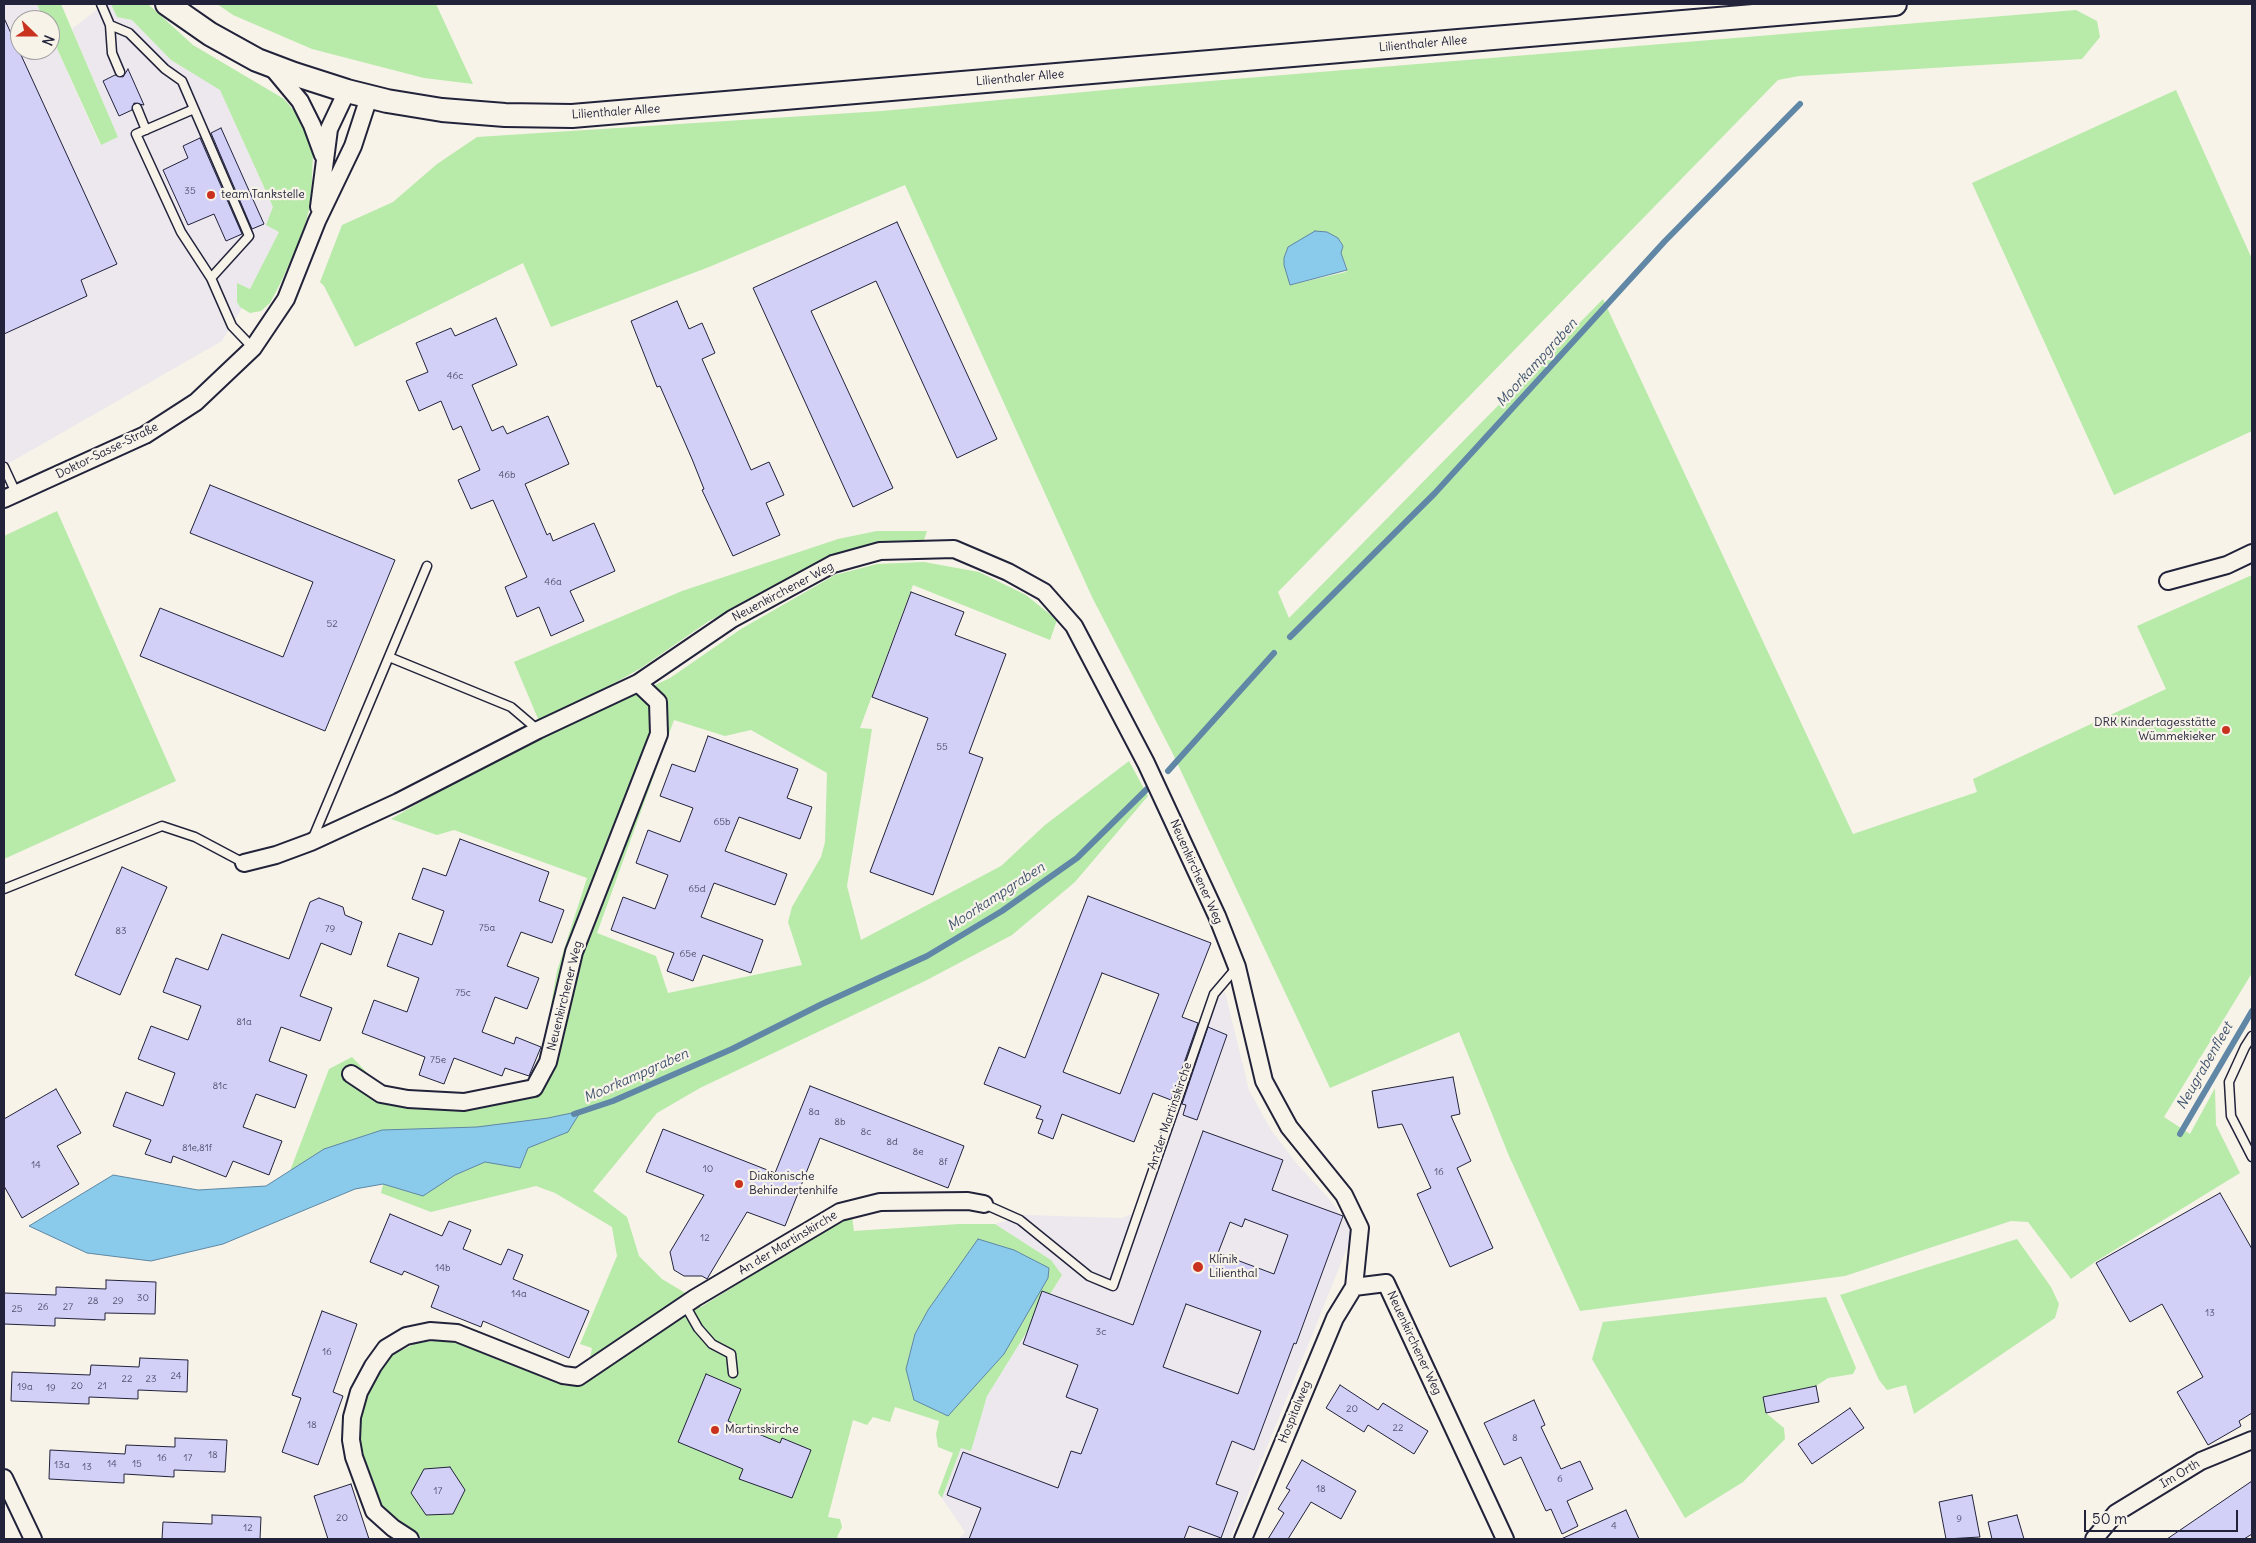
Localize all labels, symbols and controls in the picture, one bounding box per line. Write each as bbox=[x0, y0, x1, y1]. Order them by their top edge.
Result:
north arrow bbox=[10, 10, 60, 60]
text: N bbox=[38, 32, 58, 48]
street label: Lilienthaler Allee bbox=[1378, 33, 1468, 55]
street label: Lilienthaler Allee bbox=[975, 67, 1065, 89]
street label: Lilienthaler Allee bbox=[571, 102, 661, 122]
house number: 35 bbox=[184, 185, 196, 197]
place label: team Tankstelle bbox=[221, 188, 305, 202]
marker: team Tankstelle bbox=[205, 189, 217, 201]
water label: Moorkampgraben bbox=[1493, 315, 1581, 411]
house number: 46c bbox=[447, 370, 463, 382]
street label: Doktor-Sasse-Straße bbox=[54, 420, 160, 482]
house number: 46b bbox=[498, 469, 516, 481]
street label: Neuenkirchener Weg bbox=[730, 559, 836, 625]
house number: 46a bbox=[544, 576, 562, 588]
house number: 52 bbox=[326, 618, 338, 630]
place label: DRK Kindertagesstätte Wümmekieker bbox=[2094, 716, 2216, 744]
marker: DRK Kindertagesstätte Wümmekieker bbox=[2220, 724, 2232, 736]
house number: 55 bbox=[936, 741, 948, 753]
house number: 65b bbox=[713, 816, 731, 828]
street label: Neuenkirchener Weg bbox=[1166, 817, 1226, 927]
water label: Moorkampgraben bbox=[944, 859, 1048, 935]
house number: 65d bbox=[688, 883, 706, 895]
house number: 75a bbox=[479, 922, 495, 934]
house number: 79 bbox=[325, 923, 335, 935]
house number: 83 bbox=[115, 925, 127, 937]
street label: Neuenkirchener Weg bbox=[544, 939, 586, 1053]
house number: 65e bbox=[680, 948, 696, 960]
house number: 75c bbox=[455, 987, 471, 999]
house number: 81a bbox=[236, 1016, 252, 1028]
water label: Neugrabenfleet bbox=[2173, 1020, 2237, 1112]
water label: Moorkampgraben bbox=[581, 1045, 691, 1107]
house number: 75e bbox=[430, 1054, 446, 1066]
street label: An der Martinskirche bbox=[1145, 1061, 1195, 1171]
house number: 81c bbox=[213, 1080, 227, 1092]
house number: 8a bbox=[808, 1106, 820, 1118]
house number: 8b bbox=[834, 1116, 846, 1128]
house number: 8c bbox=[861, 1126, 871, 1138]
house number: 8d bbox=[886, 1136, 898, 1148]
house number: 81e,81f bbox=[182, 1142, 212, 1154]
house number: 8e bbox=[912, 1146, 924, 1158]
house number: 8f bbox=[938, 1156, 948, 1168]
house number: 14 bbox=[31, 1159, 41, 1171]
house number: 10 bbox=[703, 1163, 713, 1175]
house number: 16 bbox=[1434, 1166, 1444, 1178]
place label: Diakonische Behindertenhilfe bbox=[749, 1170, 838, 1198]
marker: Diakonische Behindertenhilfe bbox=[733, 1178, 745, 1190]
street label: An der Martinskirche bbox=[736, 1208, 840, 1278]
house number: 12 bbox=[700, 1232, 710, 1244]
place label: Klinik Lilienthal bbox=[1209, 1253, 1257, 1281]
marker: Klinik Lilienthal bbox=[1191, 1260, 1205, 1274]
house number: 14b bbox=[435, 1262, 451, 1274]
house number: 14a bbox=[511, 1288, 527, 1300]
street label: Neuenkirchener Weg bbox=[1384, 1289, 1444, 1397]
house number: 30 bbox=[137, 1292, 149, 1304]
house number: 28 bbox=[87, 1295, 99, 1307]
house number: 29 bbox=[112, 1295, 124, 1307]
house number: 26 bbox=[37, 1301, 49, 1313]
house number: 27 bbox=[63, 1301, 73, 1313]
house number: 25 bbox=[11, 1303, 23, 1315]
house number: 13 bbox=[2205, 1307, 2215, 1319]
house number: 3c bbox=[1096, 1326, 1106, 1338]
house number: 16 bbox=[322, 1346, 332, 1358]
house number: 24 bbox=[170, 1370, 182, 1382]
house number: 22 bbox=[122, 1373, 132, 1385]
house number: 23 bbox=[145, 1373, 157, 1385]
street label: Hospitalweg bbox=[1276, 1378, 1314, 1446]
house number: 20 bbox=[71, 1380, 83, 1392]
house number: 21 bbox=[97, 1380, 107, 1392]
house number: 19a bbox=[17, 1381, 33, 1393]
house number: 19 bbox=[46, 1382, 56, 1394]
house number: 20 bbox=[1346, 1403, 1358, 1415]
house number: 18 bbox=[307, 1419, 317, 1431]
house number: 22 bbox=[1393, 1422, 1403, 1434]
place label: Martinskirche bbox=[725, 1423, 799, 1437]
marker: Martinskirche bbox=[709, 1424, 721, 1436]
house number: 8 bbox=[1512, 1432, 1518, 1444]
house number: 18 bbox=[208, 1449, 218, 1461]
house number: 16 bbox=[157, 1452, 167, 1464]
house number: 17 bbox=[184, 1452, 192, 1464]
street label: Im Orth bbox=[2158, 1457, 2202, 1491]
house number: 14 bbox=[107, 1458, 117, 1470]
house number: 15 bbox=[132, 1458, 142, 1470]
house number: 13a bbox=[54, 1459, 70, 1471]
house number: 13 bbox=[82, 1461, 92, 1473]
house number: 6 bbox=[1557, 1473, 1563, 1485]
house number: 18 bbox=[1316, 1483, 1326, 1495]
house number: 17 bbox=[434, 1485, 442, 1497]
scale bar bbox=[2086, 1500, 2240, 1532]
text: 50 m bbox=[2092, 1509, 2127, 1528]
house number: 20 bbox=[336, 1512, 348, 1524]
house number: 9 bbox=[1956, 1513, 1962, 1525]
house number: 4 bbox=[1611, 1520, 1617, 1532]
house number: 12 bbox=[243, 1522, 253, 1534]

